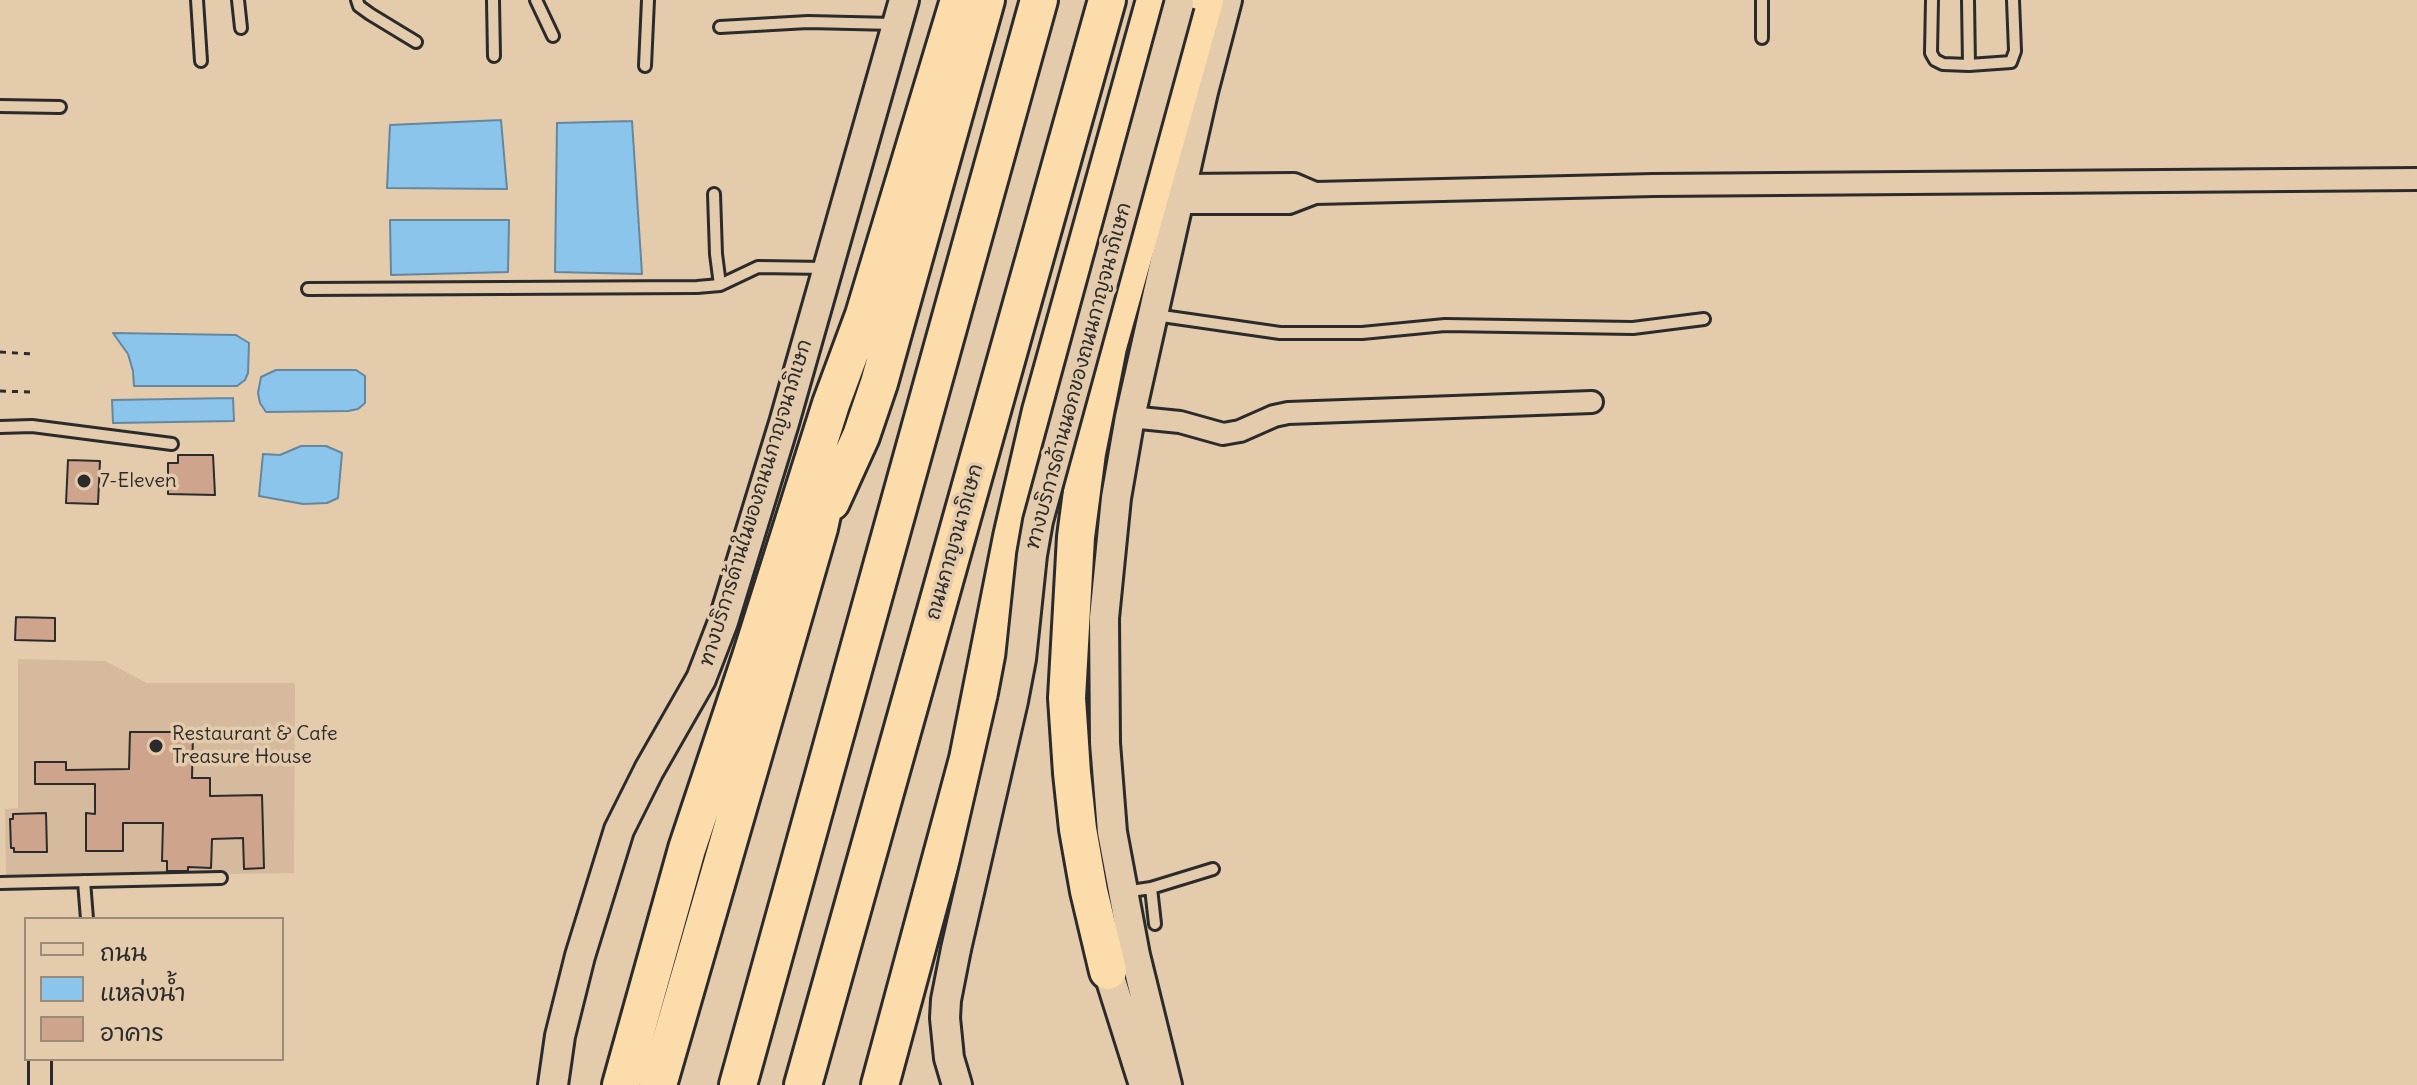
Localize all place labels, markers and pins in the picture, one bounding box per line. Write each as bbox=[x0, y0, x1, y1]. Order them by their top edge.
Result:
place label: 7-Eleven bbox=[100, 469, 177, 493]
marker: 7-Eleven bbox=[75, 472, 93, 490]
place label: Restaurant & Cafe Treasure House bbox=[172, 722, 337, 769]
marker: Restaurant & Cafe Treasure House bbox=[147, 737, 165, 755]

